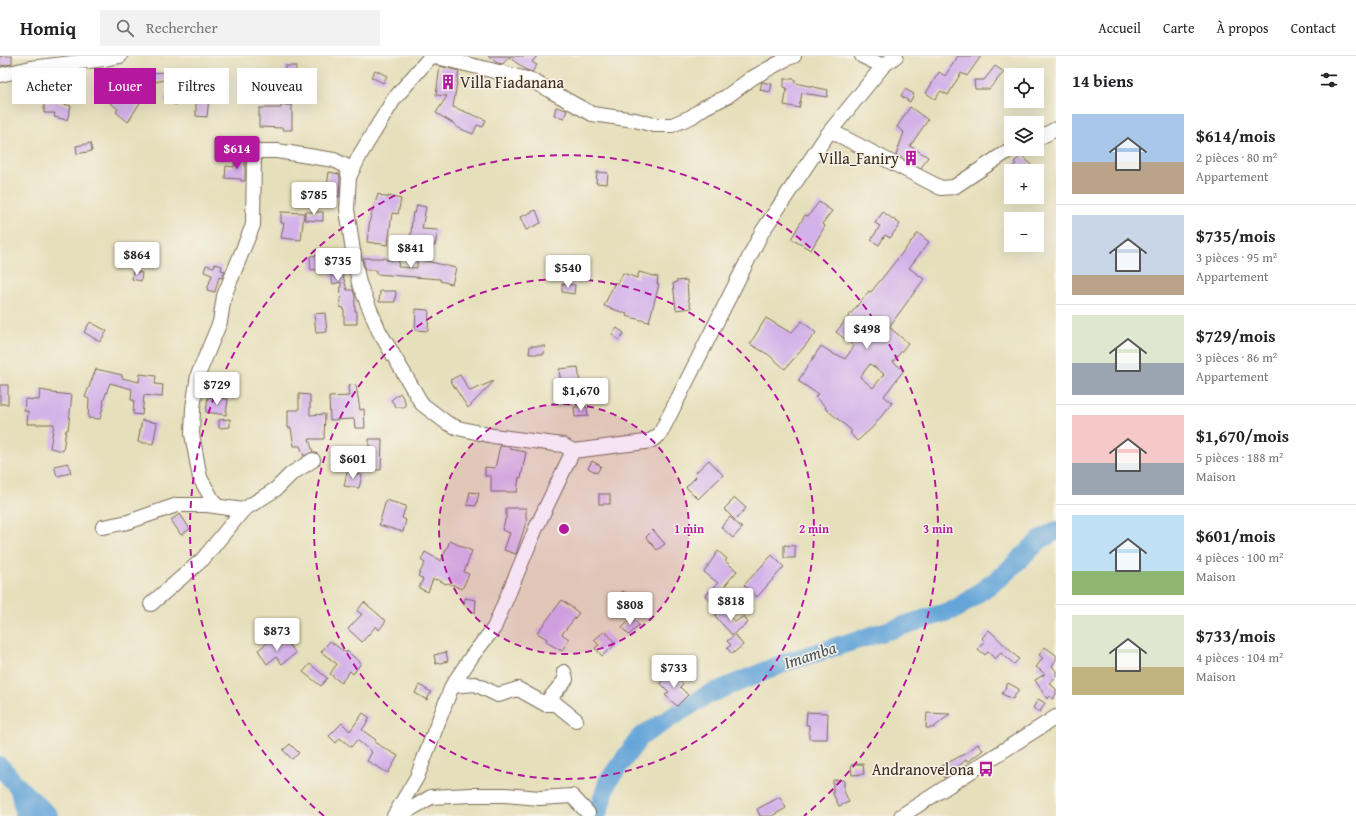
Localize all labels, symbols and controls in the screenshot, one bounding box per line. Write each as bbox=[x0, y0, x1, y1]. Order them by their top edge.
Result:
search box bbox=[100, 10, 380, 46]
text: Homiq bbox=[20, 14, 76, 42]
icon: search bbox=[114, 17, 136, 39]
text: Rechercher bbox=[146, 17, 218, 38]
text: Accueil bbox=[1098, 18, 1141, 38]
text: Carte bbox=[1163, 18, 1195, 38]
text: À propos bbox=[1217, 18, 1269, 38]
text: Contact bbox=[1291, 18, 1336, 38]
chip: Acheter bbox=[12, 68, 86, 104]
chip: Louer bbox=[94, 68, 156, 104]
chip: Filtres bbox=[164, 68, 229, 104]
chip: Nouveau bbox=[237, 68, 317, 104]
map controls bbox=[1004, 68, 1044, 252]
button: locate bbox=[1004, 68, 1044, 108]
text: 14 biens bbox=[1072, 68, 1134, 93]
icon: filters bbox=[1318, 69, 1340, 91]
place label: Villa Fiadanana bbox=[460, 70, 565, 94]
building icon: Villa Fiadanana bbox=[439, 73, 457, 91]
button: layers bbox=[1004, 116, 1044, 156]
text: $614/mois bbox=[1196, 123, 1276, 148]
icon: home bbox=[1104, 130, 1152, 178]
pin: $614 bbox=[213, 136, 261, 170]
text: $614 bbox=[224, 139, 250, 158]
place label: Villa_Faniry bbox=[818, 146, 899, 170]
text: 2 pièces · 80 m² bbox=[1196, 148, 1277, 167]
building icon: Villa_Faniry bbox=[902, 149, 920, 167]
button: + bbox=[1004, 164, 1044, 204]
text: Appartement bbox=[1196, 167, 1269, 186]
pin: $785 bbox=[290, 182, 338, 216]
text: $785 bbox=[301, 185, 327, 204]
button: − bbox=[1004, 212, 1044, 252]
text: $735/mois bbox=[1196, 223, 1276, 248]
icon: home bbox=[1104, 231, 1152, 279]
pin: $841 bbox=[387, 235, 435, 269]
text: $841 bbox=[398, 238, 424, 257]
pin: $864 bbox=[113, 242, 161, 276]
text: $864 bbox=[124, 245, 150, 264]
pin: $735 bbox=[314, 248, 362, 282]
text: 3 pièces · 95 m² bbox=[1196, 248, 1277, 267]
text: $735 bbox=[325, 251, 351, 270]
pin: $540 bbox=[544, 255, 592, 289]
text: $540 bbox=[555, 258, 581, 277]
text: Appartement bbox=[1196, 267, 1269, 286]
pin: $498 bbox=[843, 316, 891, 350]
text: $498 bbox=[854, 319, 880, 338]
text: $729/mois bbox=[1196, 323, 1276, 348]
icon: home bbox=[1104, 331, 1152, 379]
text: 3 pièces · 86 m² bbox=[1196, 348, 1277, 367]
text: Appartement bbox=[1196, 367, 1269, 386]
pin: $729 bbox=[193, 372, 241, 406]
text: $729 bbox=[204, 375, 230, 394]
pin: $1,670 bbox=[548, 378, 614, 412]
text: $1,670 bbox=[562, 381, 600, 400]
text: $1,670/mois bbox=[1196, 423, 1289, 448]
icon: home bbox=[1104, 431, 1152, 479]
pin: $601 bbox=[329, 446, 377, 480]
text: 5 pièces · 188 m² bbox=[1196, 448, 1283, 467]
text: $601 bbox=[340, 449, 366, 468]
text: Maison bbox=[1196, 467, 1236, 486]
text: 1 min bbox=[674, 520, 704, 537]
text: 2 min bbox=[799, 520, 829, 537]
text: 3 min bbox=[923, 520, 953, 537]
centre of rings bbox=[557, 522, 571, 536]
text: $601/mois bbox=[1196, 523, 1276, 548]
icon: home bbox=[1104, 531, 1152, 579]
text: 4 pièces · 100 m² bbox=[1196, 548, 1283, 567]
text: Maison bbox=[1196, 567, 1236, 586]
pin: $818 bbox=[707, 588, 755, 622]
text: $818 bbox=[718, 591, 744, 610]
pin: $808 bbox=[606, 592, 654, 626]
text: $808 bbox=[617, 595, 643, 614]
pin: $873 bbox=[253, 618, 301, 652]
text: $873 bbox=[264, 621, 290, 640]
text: $733/mois bbox=[1196, 623, 1276, 648]
icon: home bbox=[1104, 631, 1152, 679]
water label: Imamba bbox=[780, 634, 839, 675]
text: 4 pièces · 104 m² bbox=[1196, 648, 1283, 667]
pin: $733 bbox=[650, 655, 698, 689]
text: $733 bbox=[661, 658, 687, 677]
text: Maison bbox=[1196, 667, 1236, 686]
place label: Andranovelona bbox=[872, 757, 974, 781]
bus stop icon: Andranovelona bbox=[977, 760, 995, 778]

